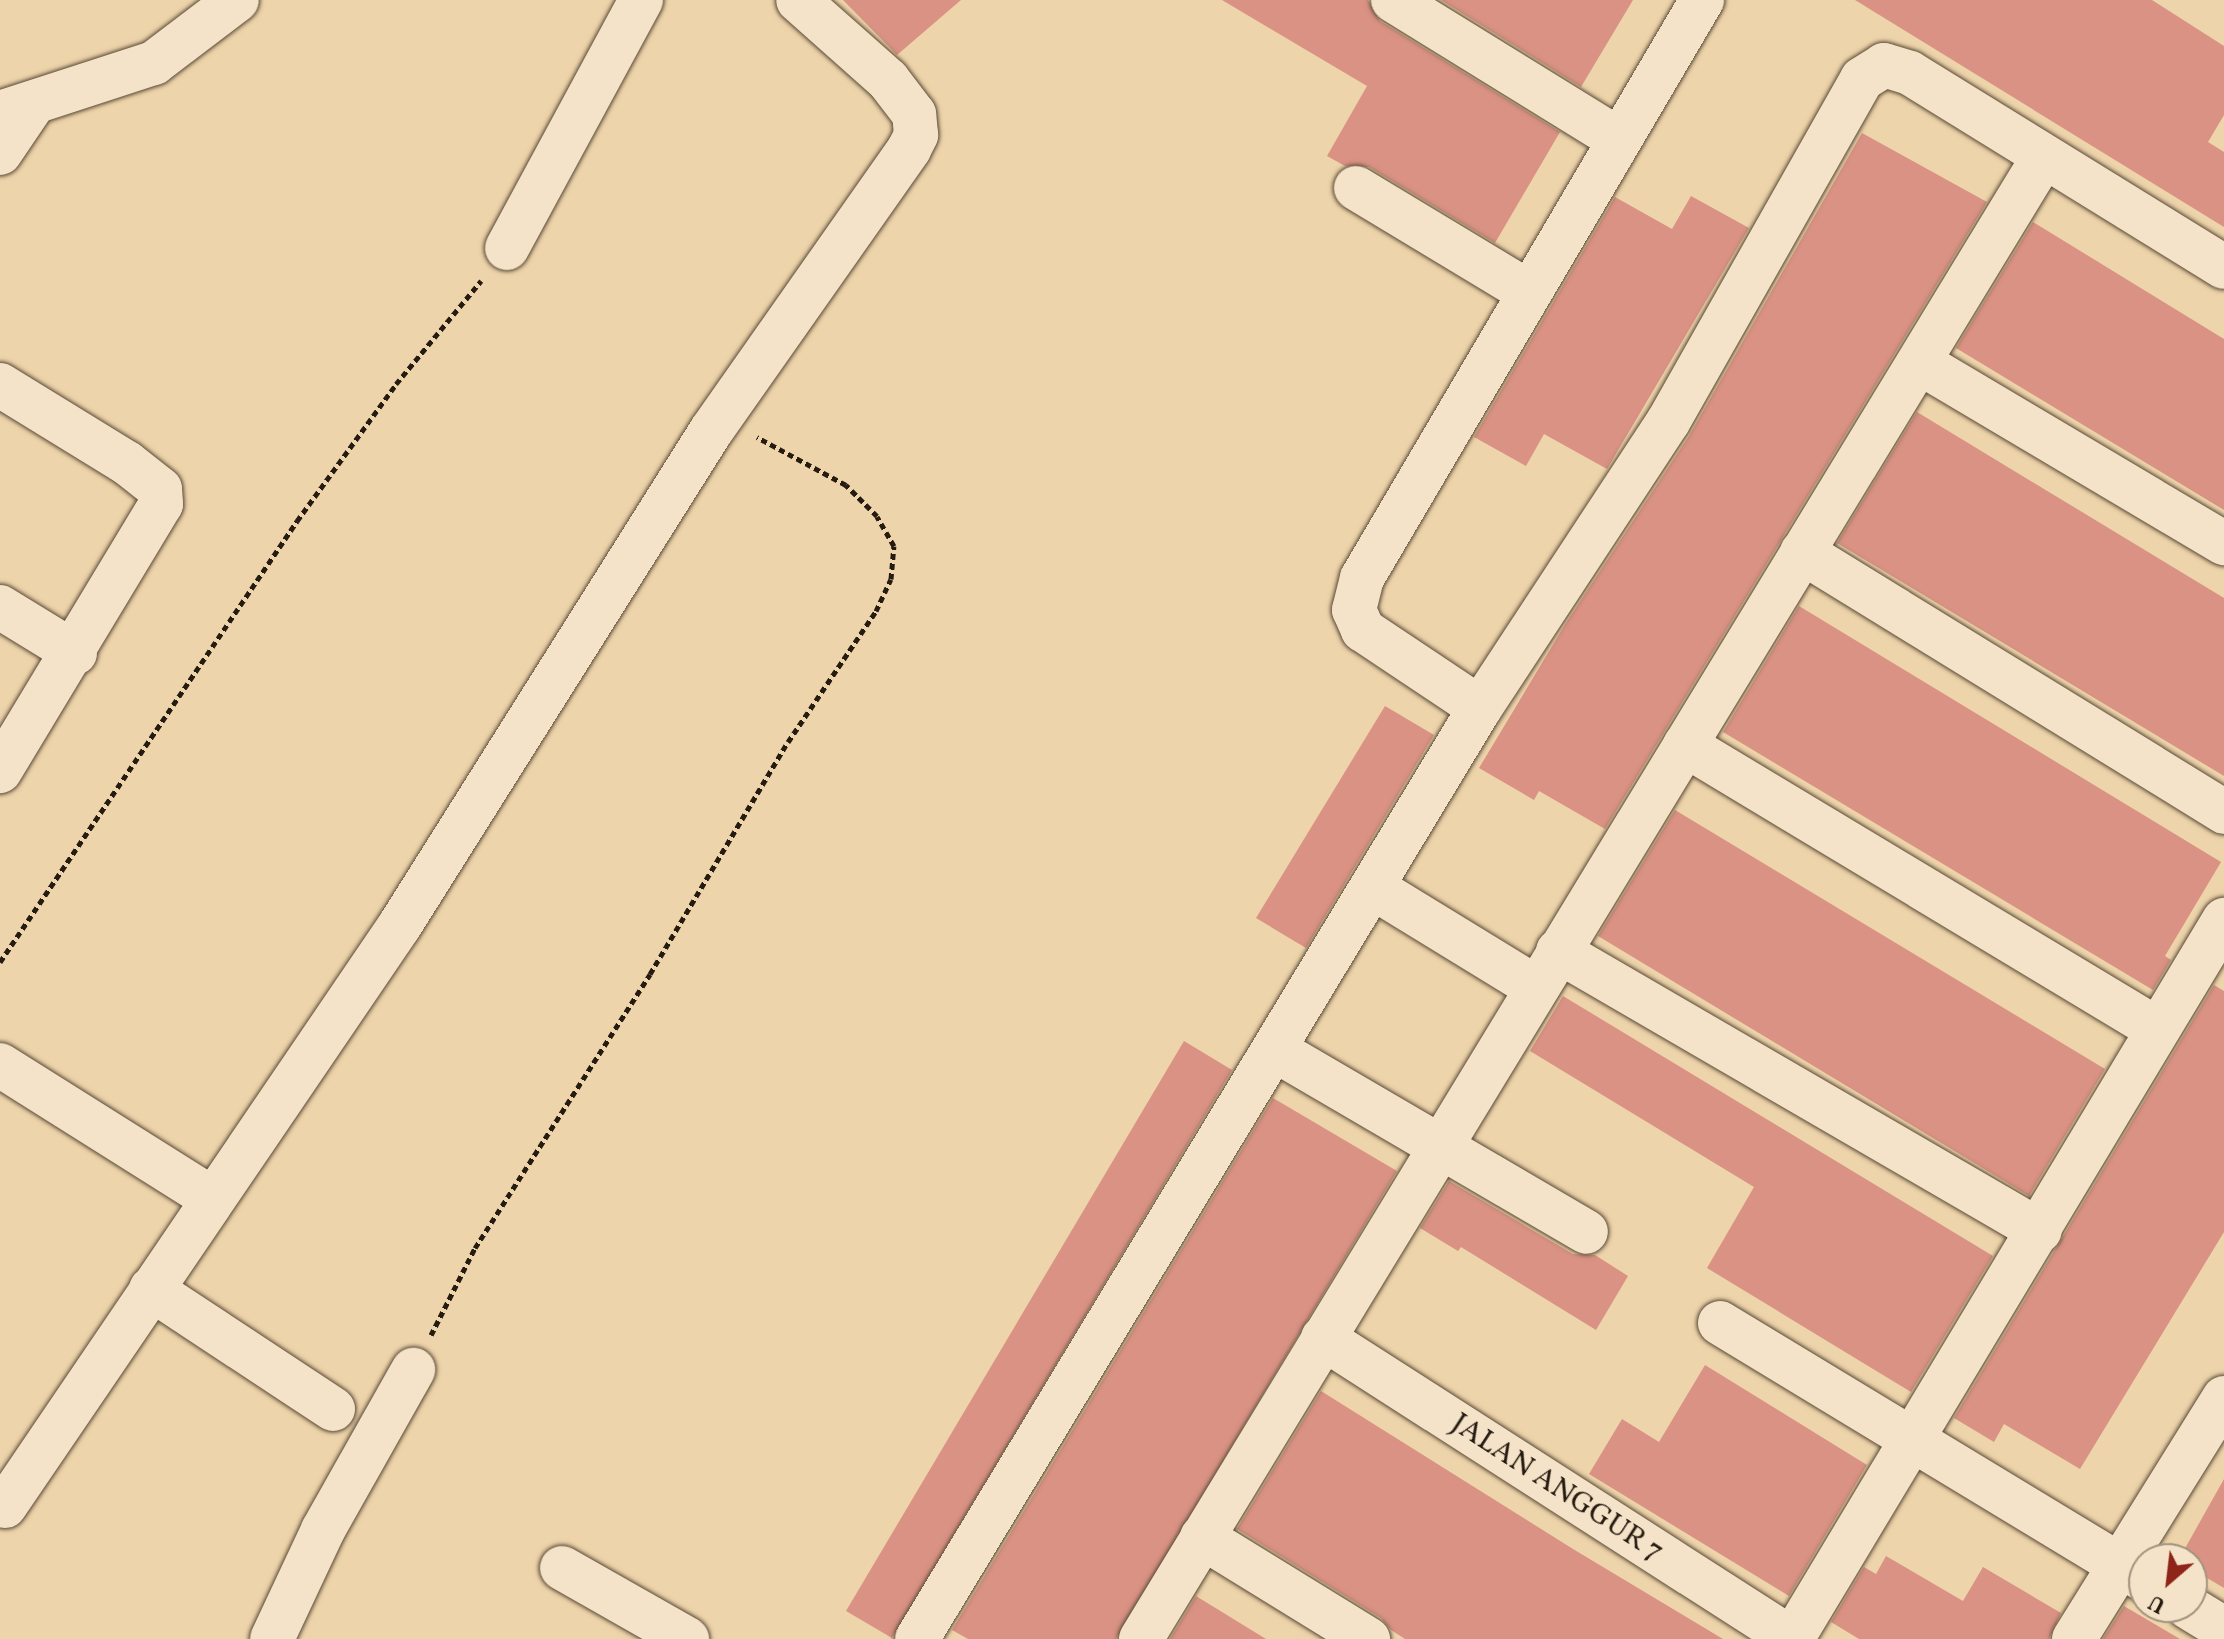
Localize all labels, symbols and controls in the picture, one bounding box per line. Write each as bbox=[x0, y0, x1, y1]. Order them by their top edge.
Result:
street label: JALAN ANGGUR 7 bbox=[1444, 1406, 1670, 1570]
north arrow bbox=[2128, 1543, 2208, 1623]
text: U bbox=[2143, 1586, 2171, 1620]

